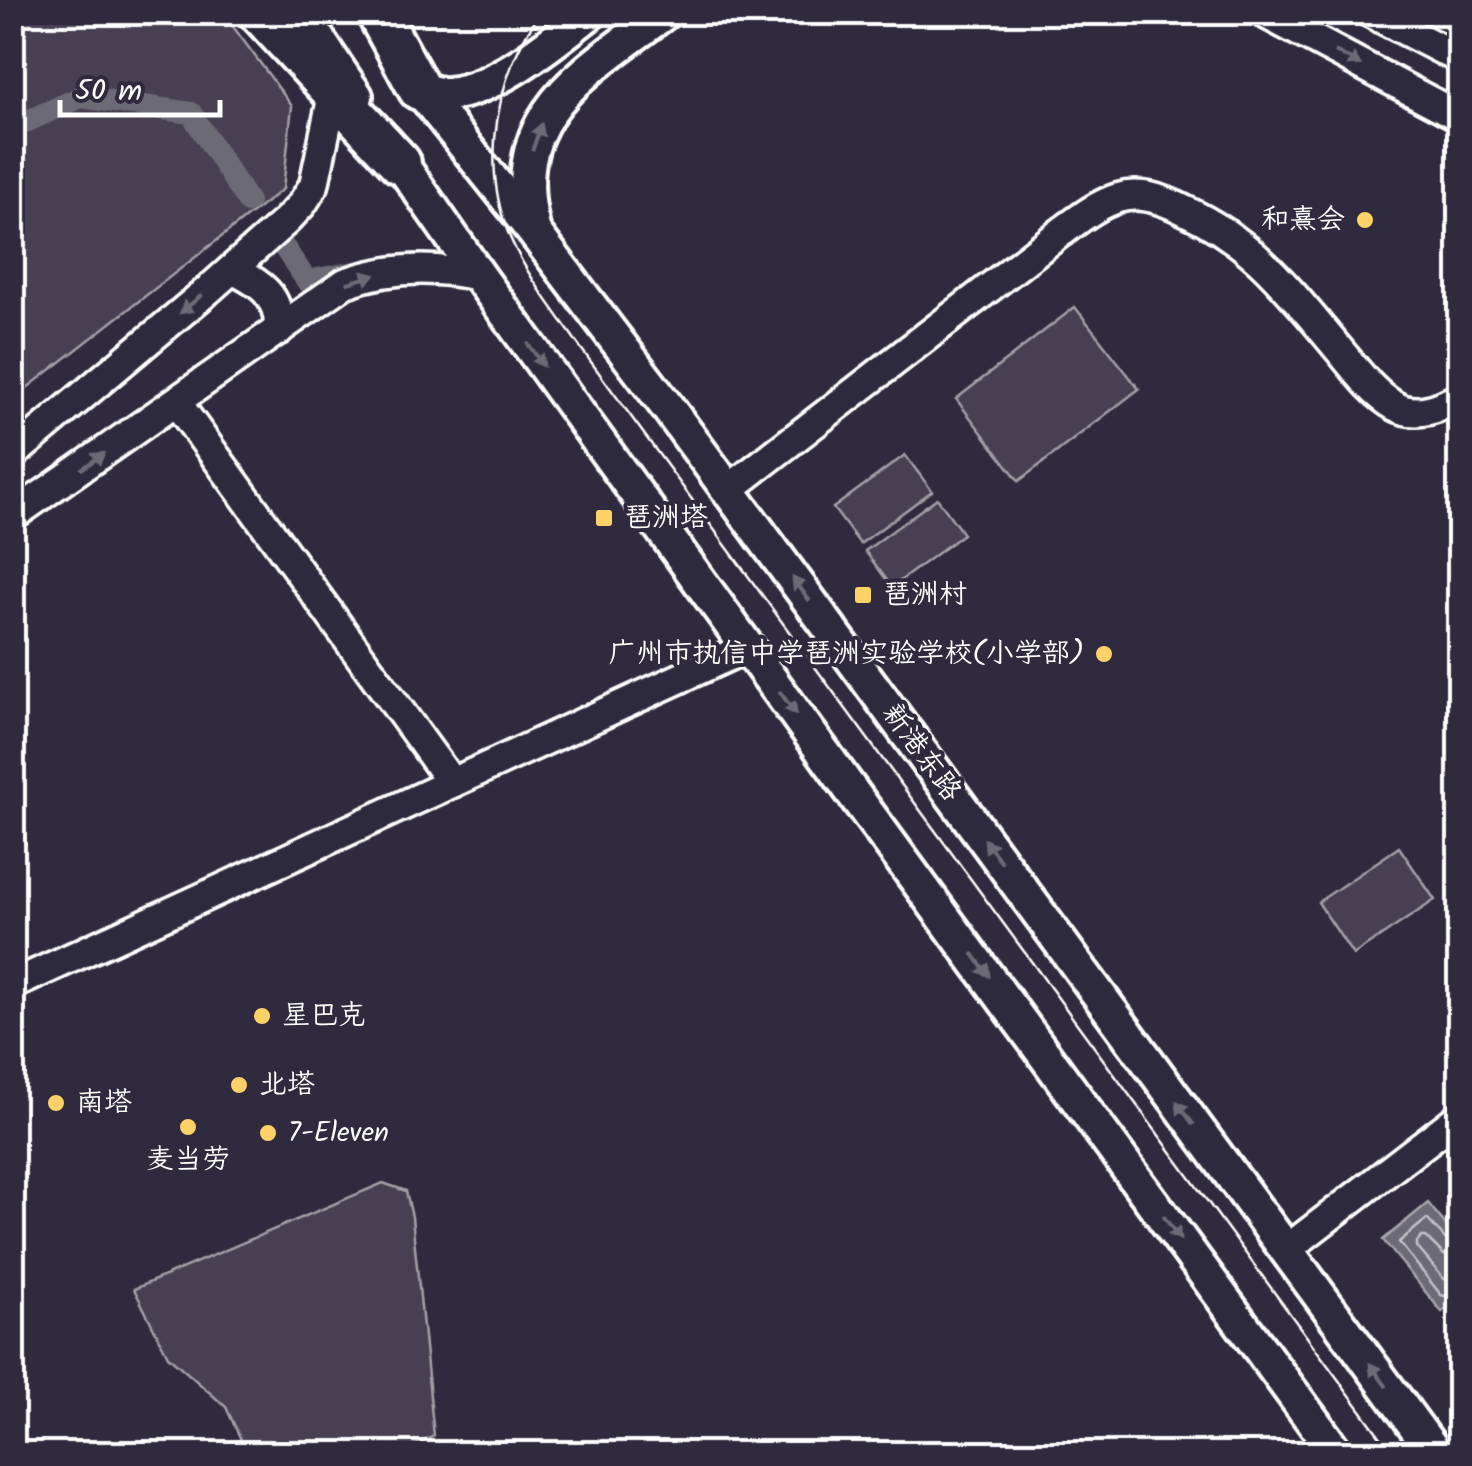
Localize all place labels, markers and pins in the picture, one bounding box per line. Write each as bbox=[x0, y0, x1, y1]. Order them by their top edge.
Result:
place label: 和熹会 bbox=[1261, 198, 1345, 243]
marker: 和熹会 bbox=[1354, 209, 1376, 231]
place label: 琶洲塔 bbox=[624, 496, 708, 541]
marker: 琶洲塔 bbox=[593, 507, 615, 529]
place label: 琶洲村 bbox=[883, 573, 967, 618]
marker: 琶洲村 bbox=[852, 584, 874, 606]
place label: 广州市执信中学琶洲实验学校(小学部) bbox=[608, 632, 1084, 677]
marker: 广州市执信中学琶洲实验学校(小学部) bbox=[1093, 643, 1115, 665]
place label: 星巴克 bbox=[282, 994, 366, 1039]
marker: 星巴克 bbox=[251, 1005, 273, 1027]
place label: 北塔 bbox=[259, 1063, 315, 1108]
marker: 北塔 bbox=[228, 1074, 250, 1096]
place label: 南塔 bbox=[76, 1081, 132, 1126]
marker: 南塔 bbox=[45, 1092, 67, 1114]
place label: 7-Eleven bbox=[288, 1111, 389, 1156]
marker: 麦当劳 bbox=[177, 1116, 199, 1138]
marker: 7-Eleven bbox=[257, 1122, 279, 1144]
place label: 麦当劳 bbox=[146, 1138, 230, 1183]

